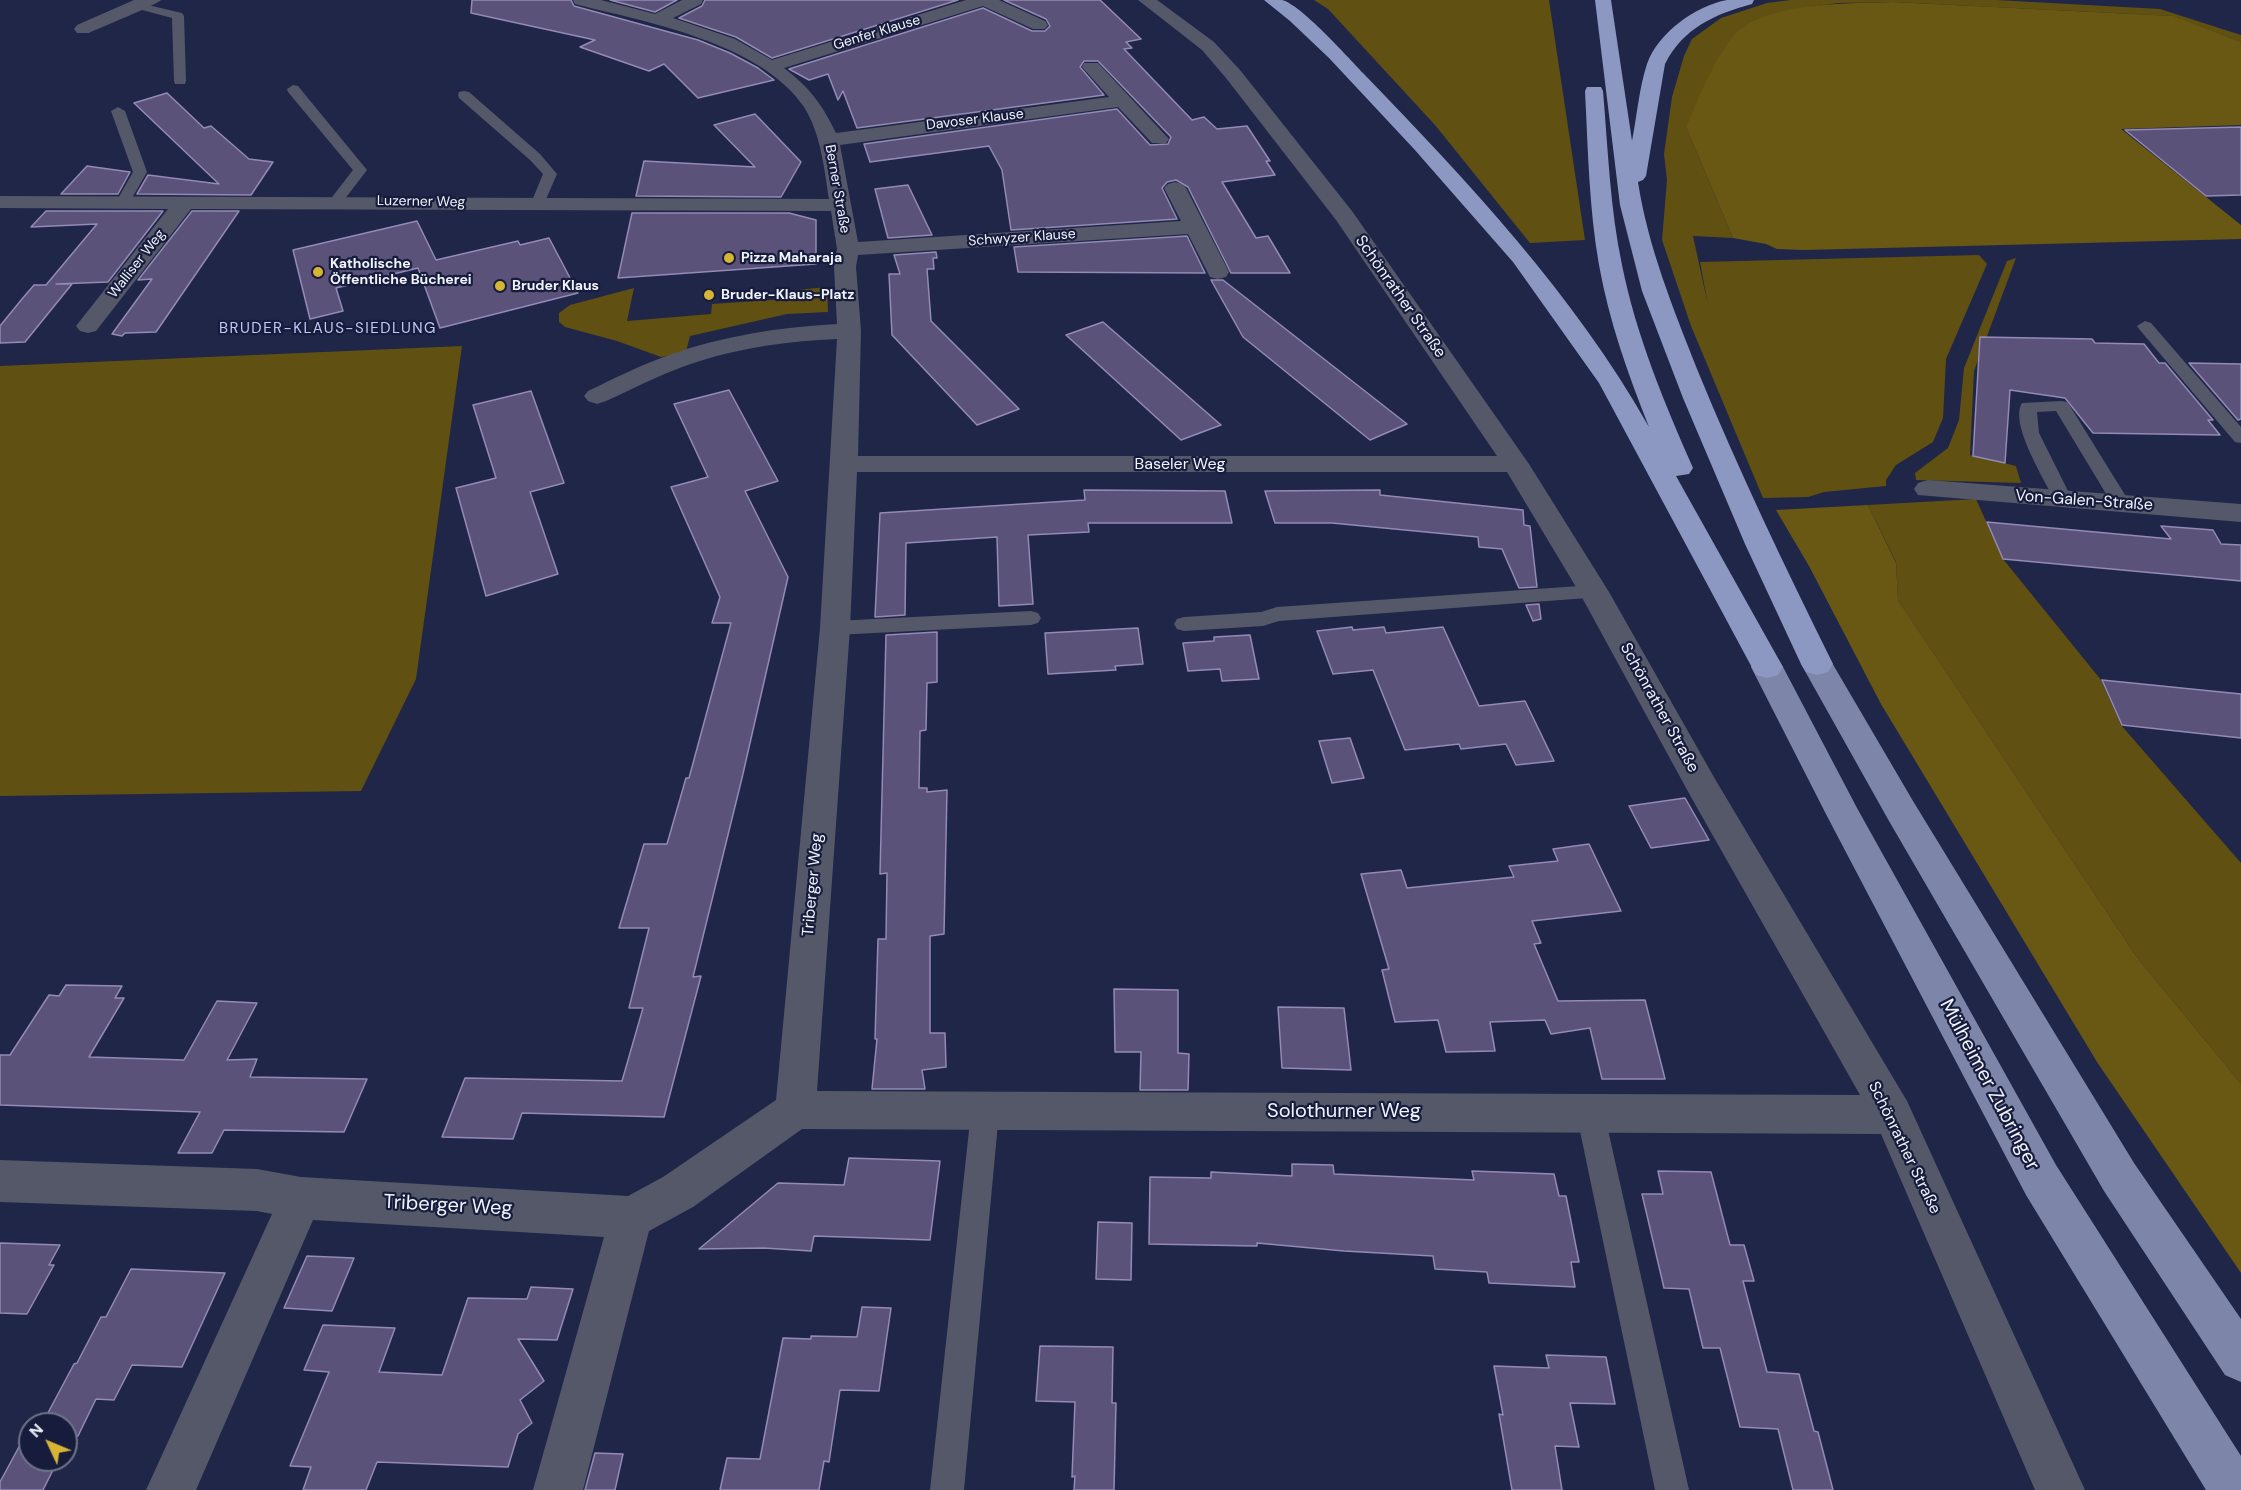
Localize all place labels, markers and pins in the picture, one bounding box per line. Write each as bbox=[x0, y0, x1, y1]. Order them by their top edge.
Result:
place label: Pizza Maharaja bbox=[741, 250, 842, 266]
marker: Pizza Maharaja bbox=[722, 251, 736, 265]
place label: Katholische Öffentliche Bücherei bbox=[330, 256, 472, 288]
marker: Katholische Öffentliche Bücherei bbox=[311, 265, 325, 279]
place label: Bruder Klaus bbox=[512, 278, 599, 294]
marker: Bruder Klaus bbox=[493, 279, 507, 293]
place label: Bruder-Klaus-Platz bbox=[721, 287, 854, 303]
marker: Bruder-Klaus-Platz bbox=[702, 288, 716, 302]

